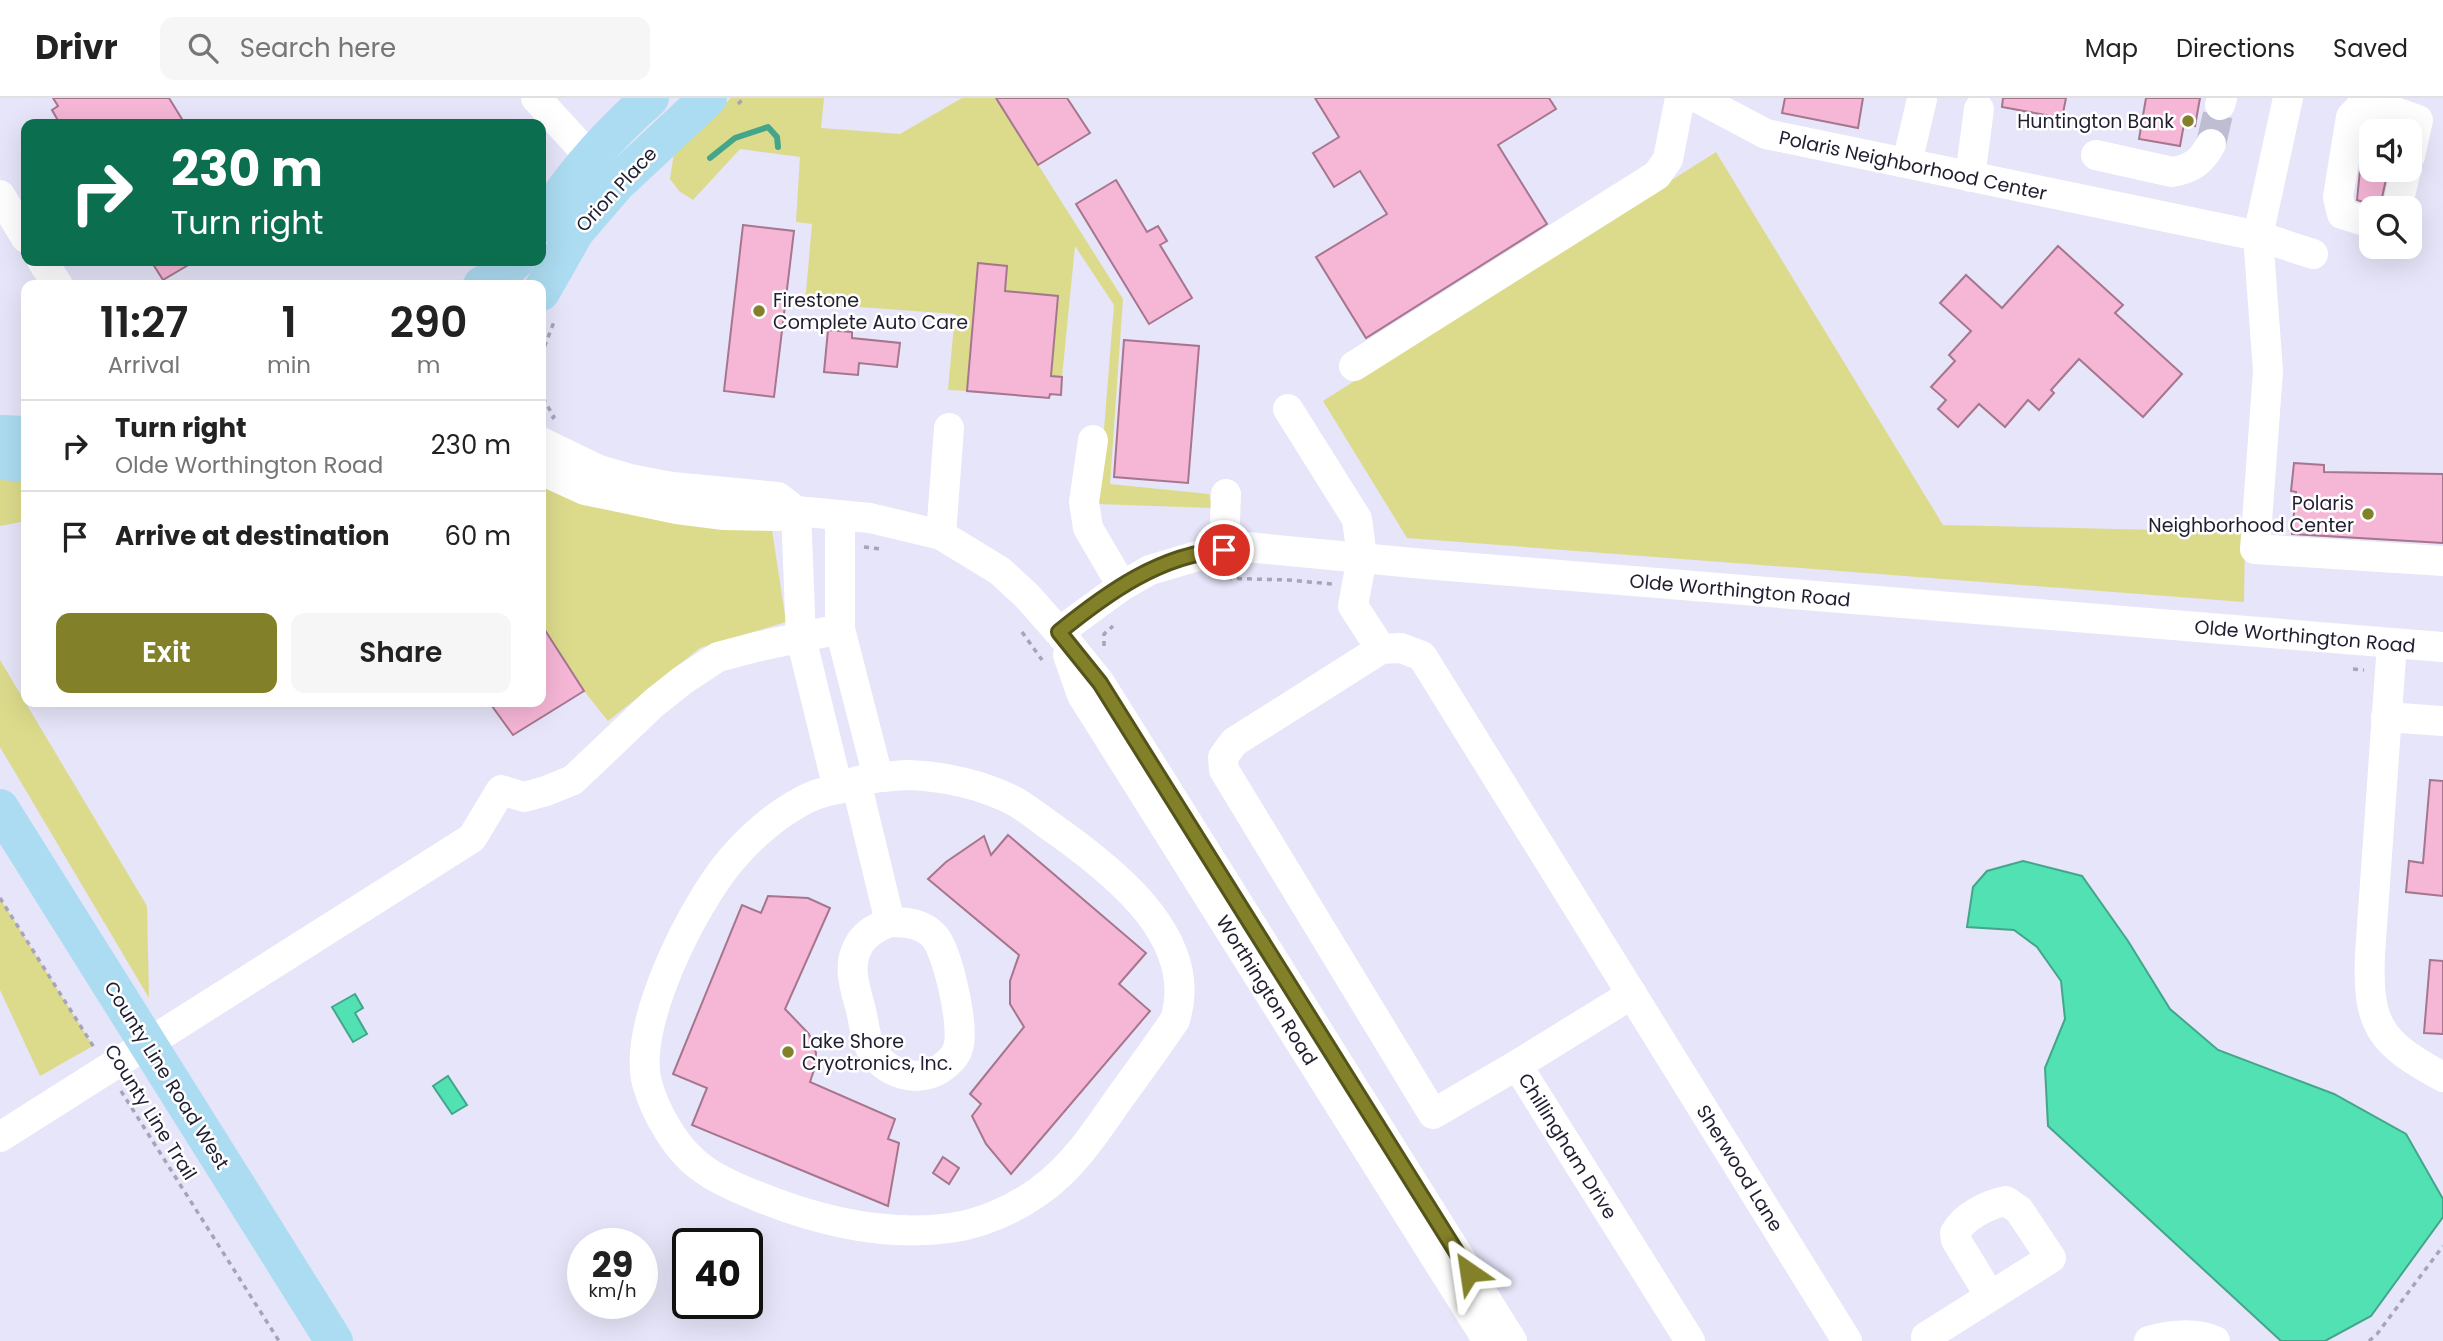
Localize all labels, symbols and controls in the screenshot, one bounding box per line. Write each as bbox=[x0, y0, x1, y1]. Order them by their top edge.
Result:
search box bbox=[160, 17, 650, 80]
text: Drivr bbox=[35, 24, 118, 71]
icon: search bbox=[184, 29, 222, 67]
text: Search here bbox=[240, 30, 396, 66]
text: Map bbox=[2085, 32, 2138, 65]
text: Directions bbox=[2176, 32, 2295, 65]
text: Saved bbox=[2333, 32, 2408, 65]
place label: Huntington Bank bbox=[2017, 108, 2174, 135]
marker: Huntington Bank bbox=[2180, 113, 2196, 129]
map controls bbox=[2359, 119, 2422, 259]
button: sound bbox=[2359, 119, 2422, 182]
street label: Polaris Neighborhood Center bbox=[1777, 124, 2049, 207]
text: 230 m bbox=[171, 135, 323, 203]
street label: Orion Place bbox=[570, 141, 663, 238]
icon: right bbox=[56, 147, 147, 238]
button: search bbox=[2359, 196, 2422, 259]
text: Turn right bbox=[171, 200, 323, 245]
place label: Firestone Complete Auto Care bbox=[773, 287, 968, 336]
text: 11:27 bbox=[100, 293, 188, 352]
text: 1 bbox=[281, 293, 297, 352]
text: 290 bbox=[390, 293, 467, 352]
marker: Firestone Complete Auto Care bbox=[751, 303, 767, 319]
text: Arrival bbox=[108, 349, 180, 381]
text: min bbox=[267, 349, 311, 381]
text: m bbox=[417, 349, 440, 381]
text: Turn right bbox=[115, 410, 247, 446]
icon: right bbox=[56, 427, 94, 465]
text: 230 m bbox=[431, 427, 511, 463]
text: Olde Worthington Road bbox=[115, 449, 383, 481]
place label: Polaris Neighborhood Center bbox=[2148, 490, 2354, 539]
marker: Polaris Neighborhood Center bbox=[2360, 506, 2376, 522]
icon: arrive bbox=[56, 518, 94, 556]
text: Arrive at destination bbox=[115, 518, 390, 554]
text: 60 m bbox=[444, 518, 511, 554]
pin bbox=[1194, 520, 1254, 580]
icon: arrive bbox=[1205, 531, 1243, 569]
street label: Olde Worthington Road bbox=[1628, 567, 1851, 614]
button: Exit bbox=[56, 613, 277, 693]
button: Share bbox=[291, 613, 511, 693]
street label: Olde Worthington Road bbox=[2193, 613, 2416, 660]
street label: Worthington Road bbox=[1209, 910, 1324, 1070]
street label: County Line Road West bbox=[98, 976, 236, 1175]
place label: Lake Shore Cryotronics, Inc. bbox=[802, 1028, 952, 1077]
street label: County Line Trail bbox=[98, 1039, 203, 1185]
marker: Lake Shore Cryotronics, Inc. bbox=[780, 1044, 796, 1060]
street label: Chillingham Drive bbox=[1512, 1068, 1623, 1225]
street label: Sherwood Lane bbox=[1690, 1100, 1789, 1237]
speed limit sign: 40 bbox=[672, 1228, 763, 1319]
position arrow bbox=[1432, 1235, 1506, 1309]
text: 29 bbox=[592, 1240, 633, 1289]
text: km/h bbox=[589, 1278, 636, 1303]

